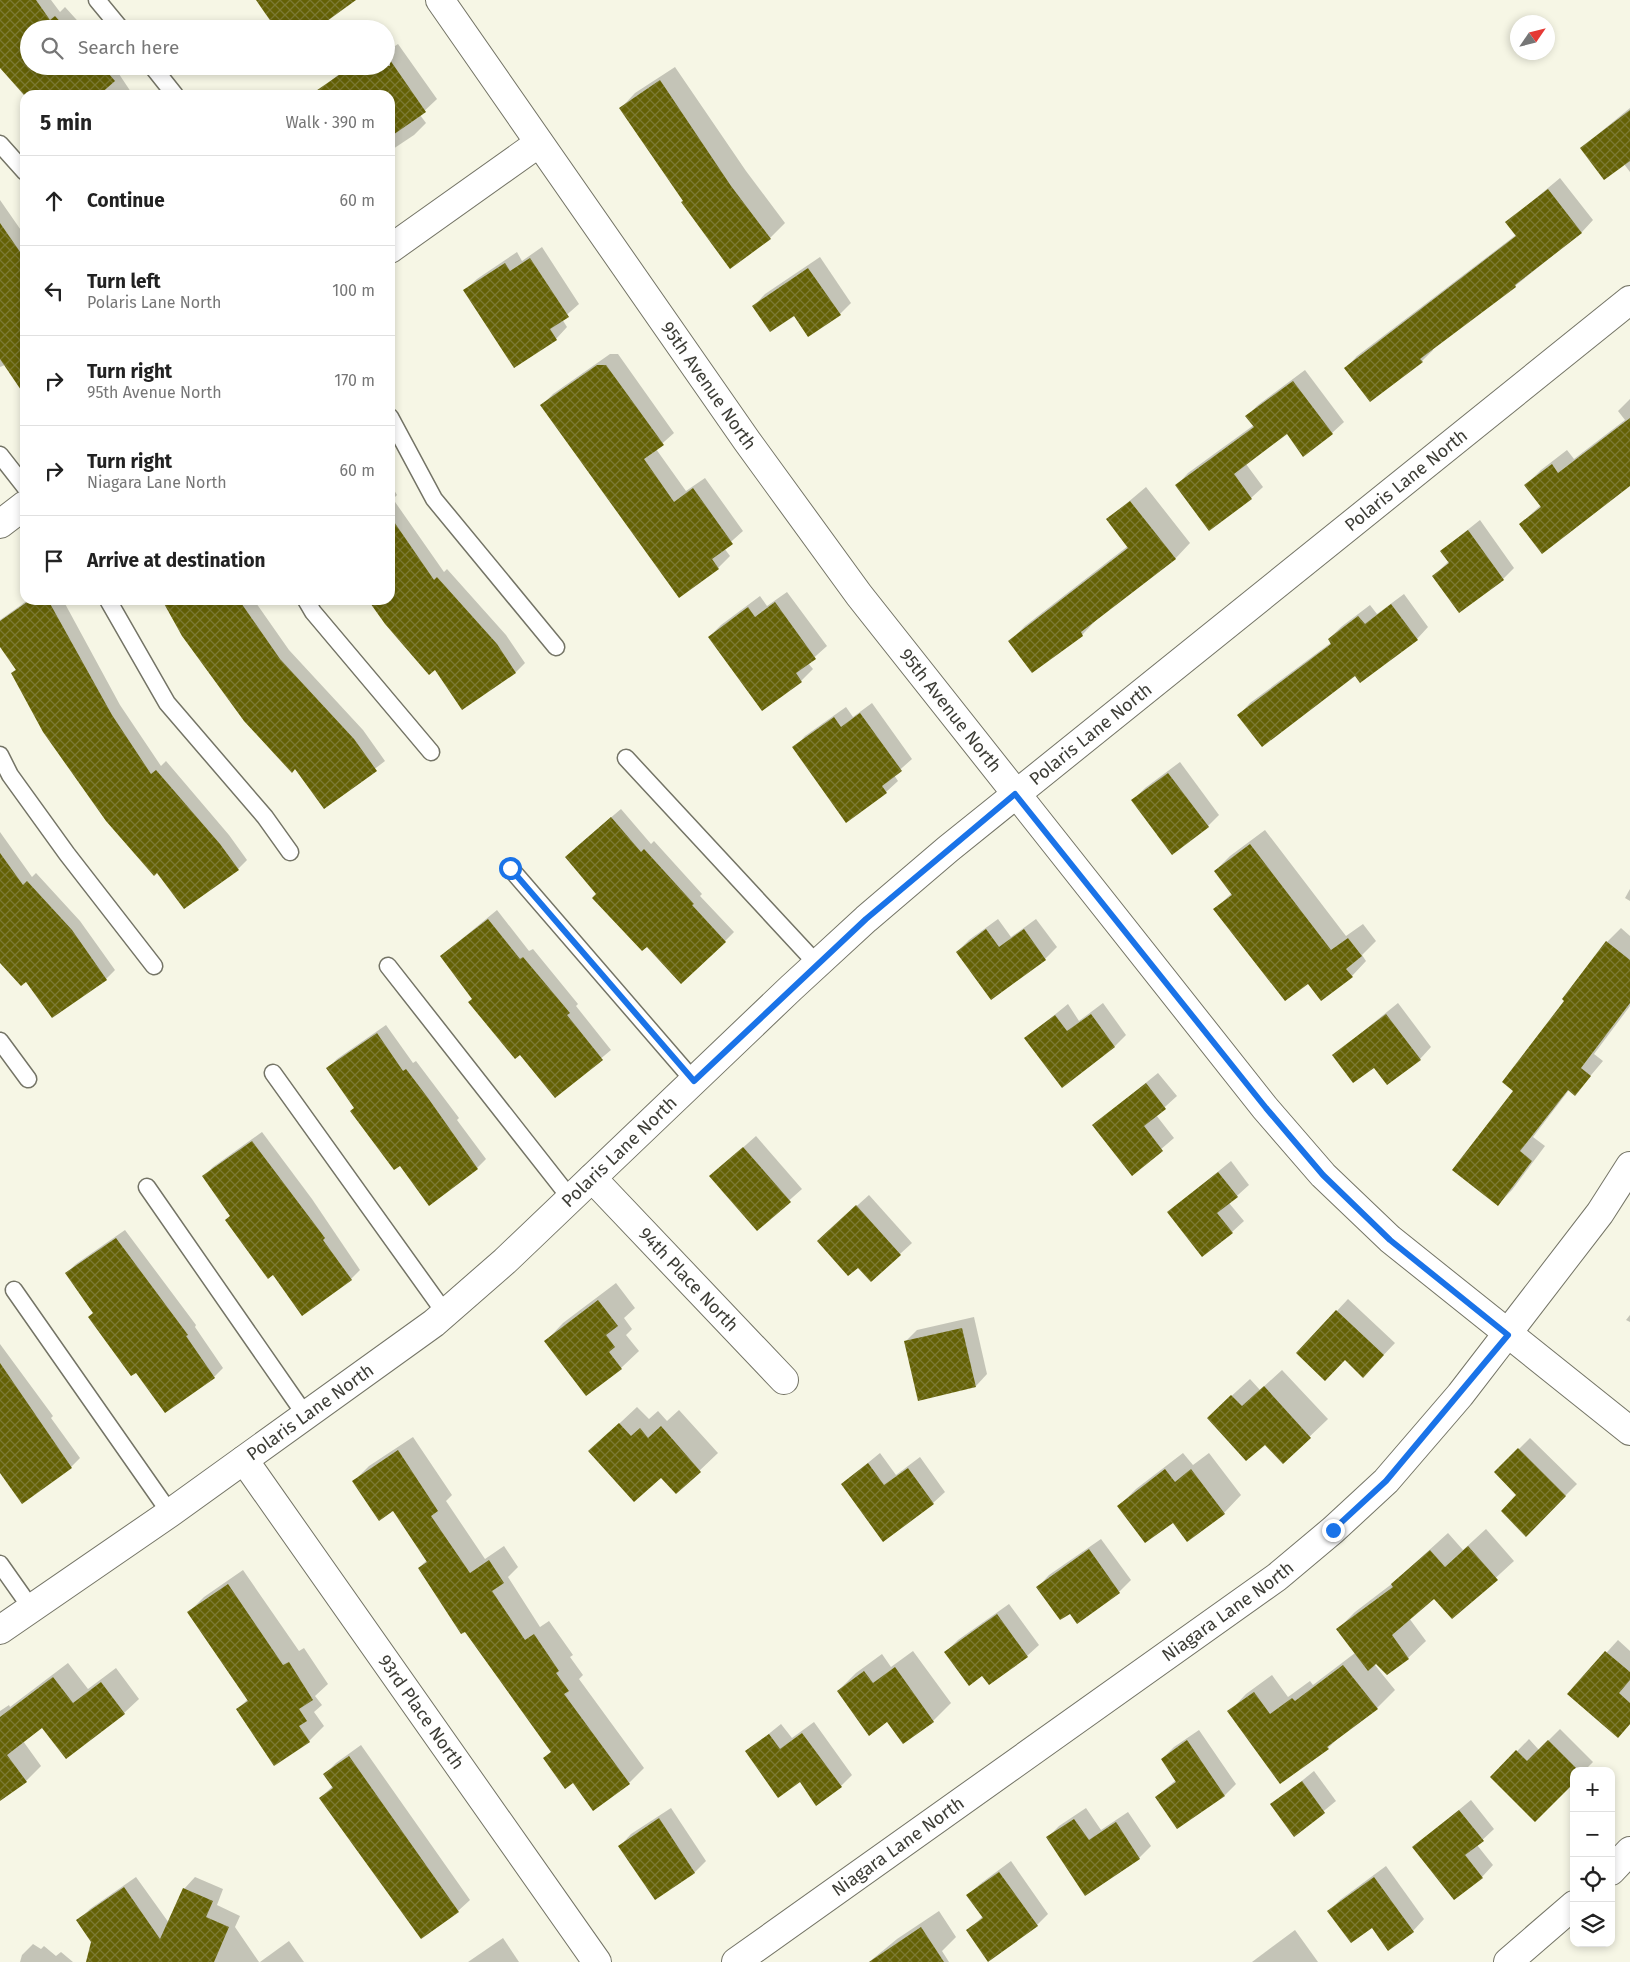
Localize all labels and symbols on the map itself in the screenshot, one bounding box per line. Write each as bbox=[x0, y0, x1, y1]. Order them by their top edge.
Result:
north arrow bbox=[1510, 15, 1555, 60]
street label: 95th Avenue North bbox=[656, 317, 761, 454]
street label: Polaris Lane North bbox=[1340, 424, 1472, 536]
street label: 95th Avenue North bbox=[895, 644, 1006, 777]
street label: Polaris Lane North bbox=[1025, 678, 1156, 790]
route start bbox=[499, 857, 522, 880]
street label: Polaris Lane North bbox=[557, 1092, 682, 1212]
street label: 94th Place North bbox=[634, 1223, 743, 1336]
street label: Polaris Lane North bbox=[242, 1359, 378, 1465]
route end bbox=[1322, 1519, 1345, 1542]
street label: Niagara Lane North bbox=[1158, 1557, 1298, 1666]
street label: 93rd Place North bbox=[373, 1650, 469, 1773]
street label: Niagara Lane North bbox=[828, 1792, 969, 1901]

